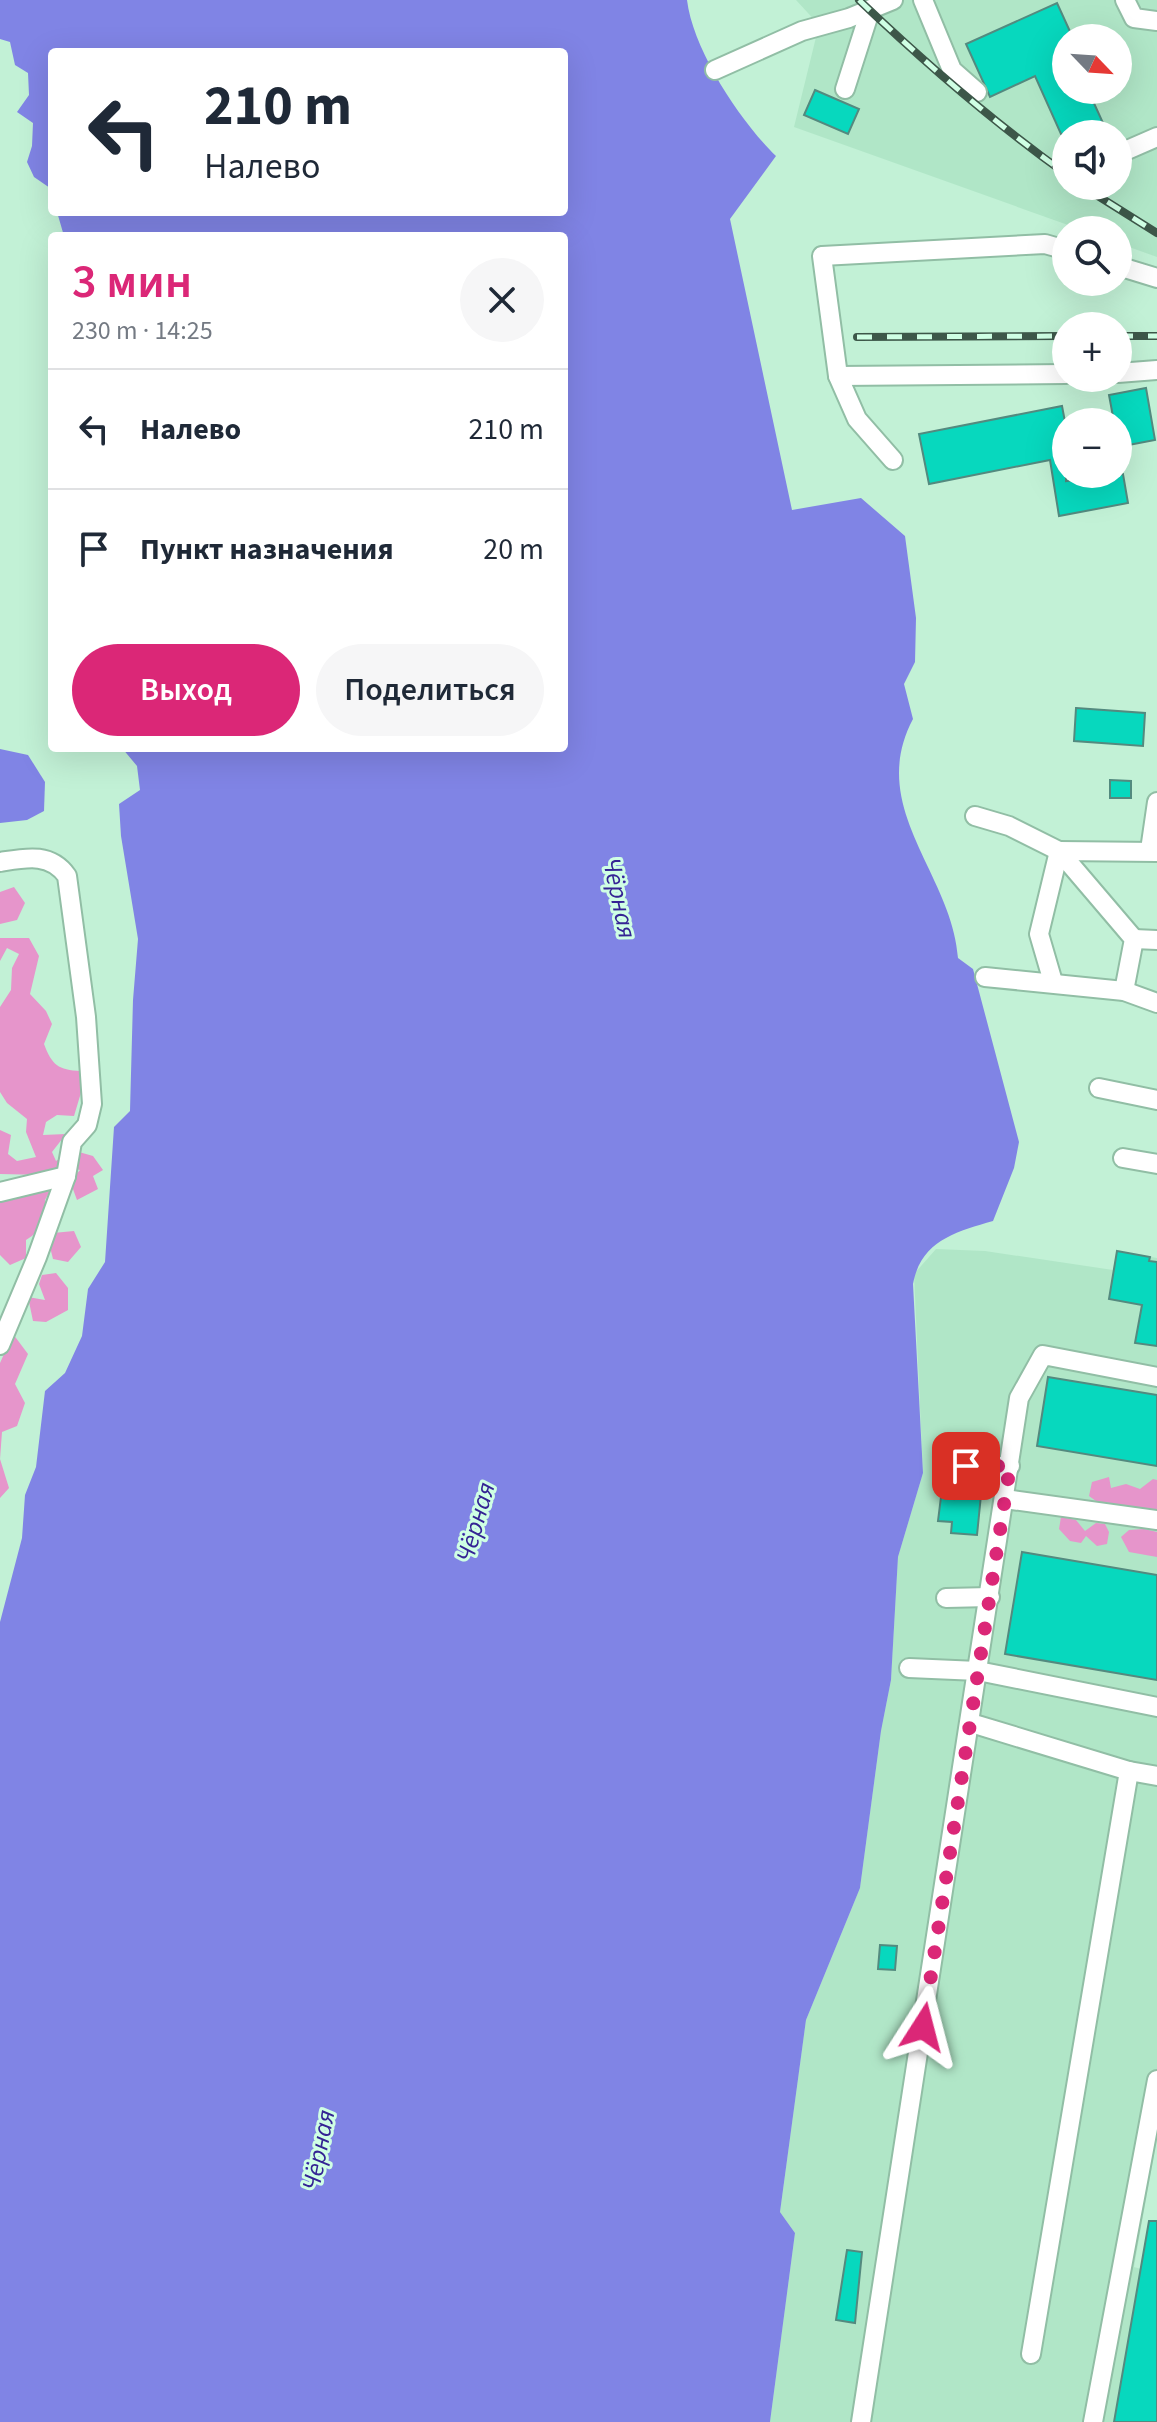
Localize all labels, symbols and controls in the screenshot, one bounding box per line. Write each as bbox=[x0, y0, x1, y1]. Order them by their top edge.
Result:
north arrow bbox=[1052, 24, 1132, 104]
map controls bbox=[1052, 24, 1132, 488]
text: 210 m bbox=[204, 67, 352, 146]
icon: left bbox=[72, 80, 176, 184]
button: sound bbox=[1052, 120, 1132, 200]
text: Налево bbox=[204, 141, 320, 192]
button: search bbox=[1052, 216, 1132, 296]
text: 3 мин bbox=[72, 248, 192, 316]
button: close bbox=[460, 258, 544, 342]
text: 230 m · 14:25 bbox=[72, 312, 213, 349]
button: + bbox=[1052, 312, 1132, 392]
icon: left bbox=[72, 407, 116, 451]
text: Налево bbox=[140, 408, 241, 451]
text: 210 m bbox=[468, 408, 544, 451]
button: − bbox=[1052, 408, 1132, 488]
icon: arrive bbox=[72, 527, 116, 571]
text: Пункт назначения bbox=[140, 528, 394, 571]
text: 20 m bbox=[483, 528, 544, 571]
button: Выход bbox=[72, 644, 300, 736]
button: Поделиться bbox=[316, 644, 544, 736]
water label: Чёрная bbox=[593, 854, 646, 942]
pin bbox=[932, 1432, 1000, 1500]
icon: arrive bbox=[944, 1444, 988, 1488]
water label: Чёрная bbox=[446, 1478, 505, 1566]
position arrow bbox=[881, 1985, 965, 2069]
water label: Чёрная bbox=[293, 2106, 344, 2194]

